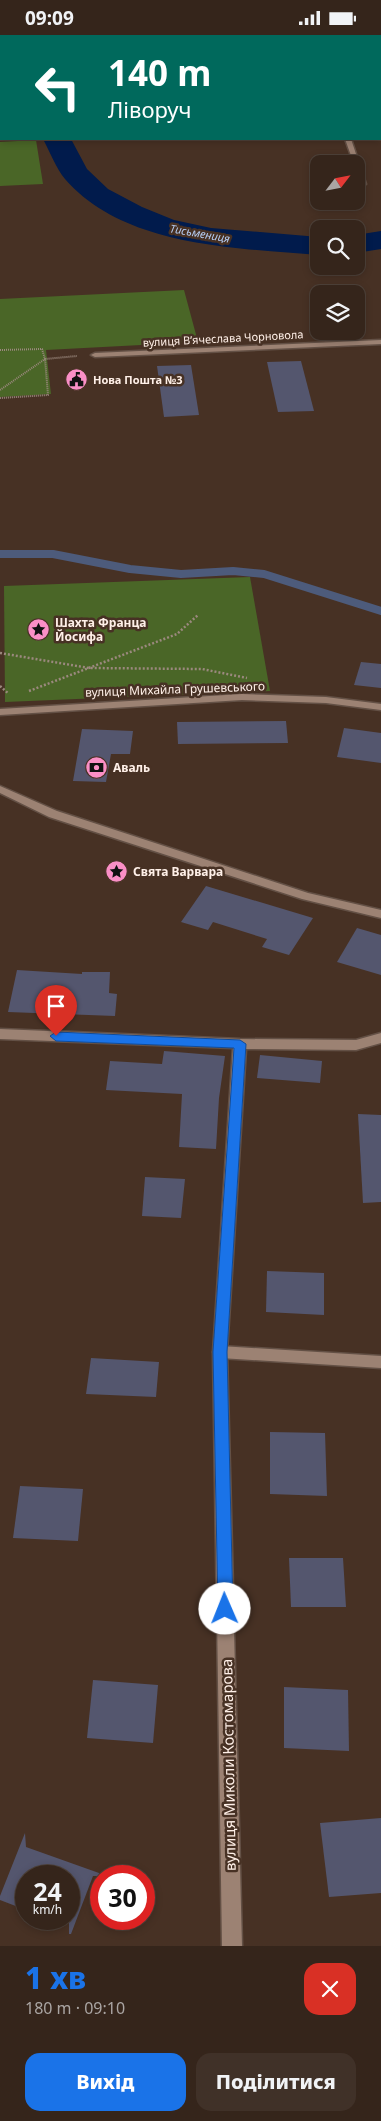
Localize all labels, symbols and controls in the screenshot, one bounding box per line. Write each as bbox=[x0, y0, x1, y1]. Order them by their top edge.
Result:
text: 09:09 bbox=[25, 5, 74, 31]
text: 140 m bbox=[108, 49, 211, 96]
icon: left bbox=[25, 55, 90, 120]
text: Ліворуч bbox=[108, 94, 191, 124]
north arrow bbox=[310, 155, 365, 210]
map controls bbox=[310, 155, 365, 340]
water label: Тисьмениця bbox=[169, 220, 232, 246]
button: search bbox=[310, 220, 365, 275]
button: layers bbox=[310, 285, 365, 340]
street label: вулиця Вʼячеслава Чорновола bbox=[142, 326, 304, 350]
public building icon: Нова Пошта №3 bbox=[65, 367, 89, 391]
place label: Нова Пошта №3 bbox=[93, 372, 183, 387]
place label: Шахта Франца Йосифа bbox=[55, 614, 146, 645]
place icon: Шахта Франца Йосифа bbox=[27, 617, 51, 641]
street label: вулиця Михайла Грушевського bbox=[85, 677, 265, 701]
bank icon: Аваль bbox=[85, 755, 109, 779]
place label: Аваль bbox=[113, 759, 150, 776]
place icon: Свята Варвара bbox=[105, 859, 129, 883]
place label: Свята Варвара bbox=[133, 863, 223, 880]
pin bbox=[35, 985, 77, 1036]
icon: arrive bbox=[42, 992, 70, 1020]
position arrow bbox=[198, 1582, 250, 1634]
street label: вулиця Миколи Костомарова bbox=[216, 1659, 240, 1871]
speed limit sign: 30 bbox=[90, 1865, 155, 1930]
text: 24 bbox=[33, 1874, 62, 1908]
text: km/h bbox=[33, 1901, 62, 1918]
text: 1 хв bbox=[25, 1957, 86, 1998]
button: close bbox=[304, 1963, 356, 2015]
text: 180 m · 09:10 bbox=[25, 1997, 125, 2019]
button: Вихід bbox=[25, 2053, 186, 2111]
button: Поділитися bbox=[196, 2053, 356, 2111]

